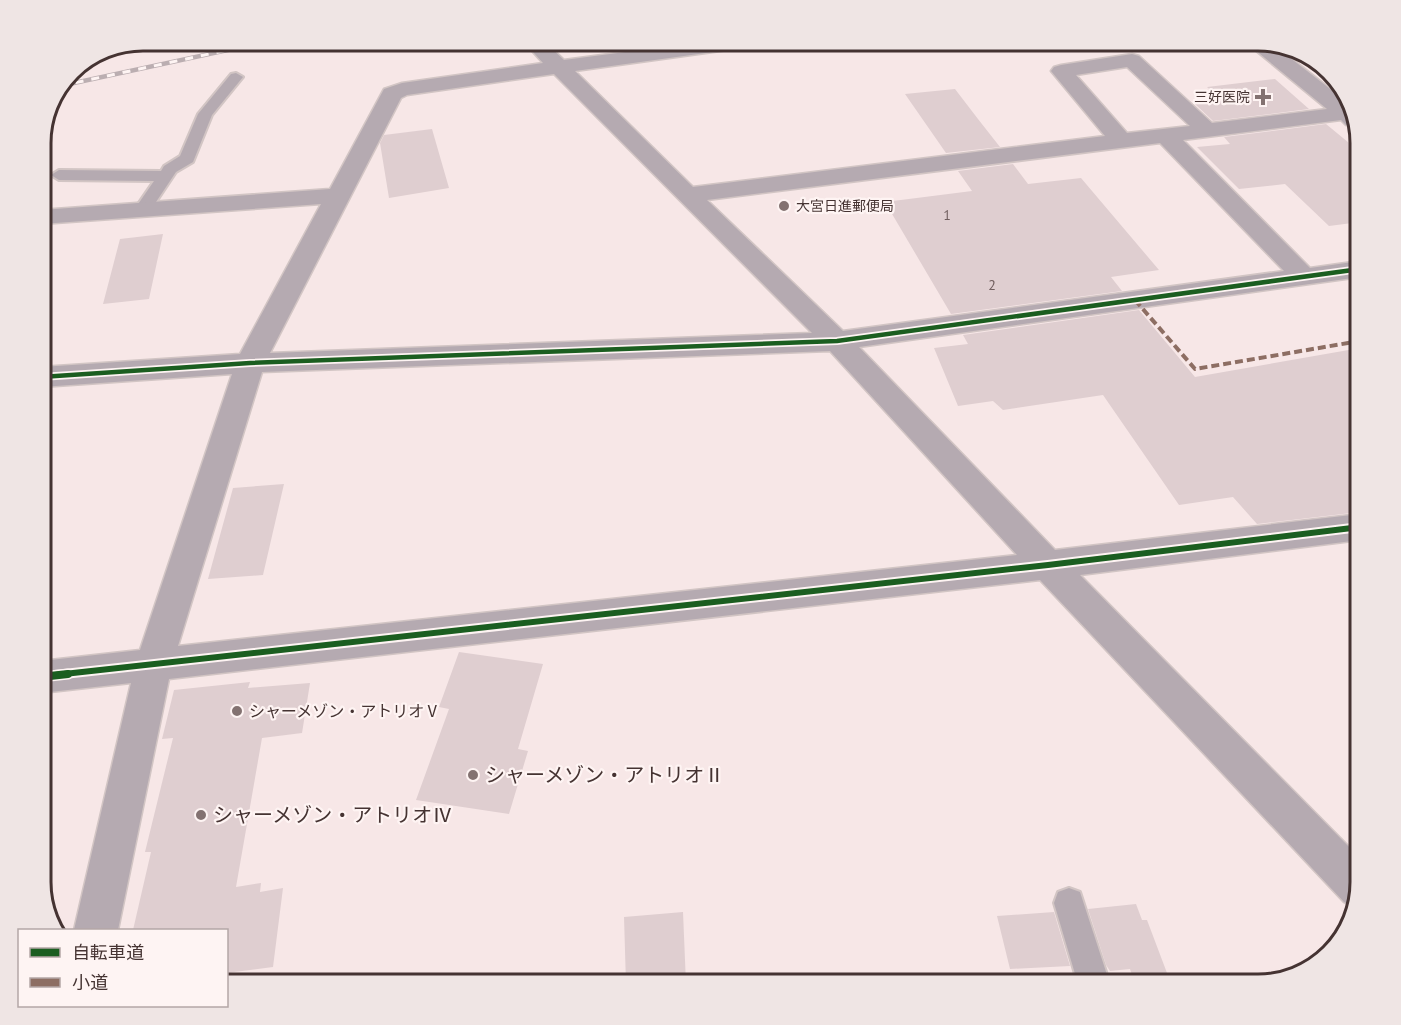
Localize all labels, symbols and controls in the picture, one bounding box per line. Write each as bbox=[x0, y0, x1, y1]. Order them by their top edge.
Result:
place label: 三好医院 bbox=[1194, 88, 1250, 106]
marker: 三好医院 bbox=[1254, 88, 1272, 106]
place label: 大宮日進郵便局 bbox=[796, 197, 894, 215]
marker: 大宮日進郵便局 bbox=[777, 199, 791, 213]
house number: 1 bbox=[943, 206, 951, 224]
house number: 2 bbox=[988, 276, 996, 294]
place label: シャーメゾン・アトリオⅤ bbox=[249, 701, 440, 721]
marker: シャーメゾン・アトリオⅤ bbox=[230, 704, 244, 718]
place label: シャーメゾン・アトリオⅡ bbox=[485, 762, 724, 788]
marker: シャーメゾン・アトリオⅡ bbox=[466, 768, 480, 782]
place label: シャーメゾン・アトリオⅣ bbox=[213, 802, 452, 828]
marker: シャーメゾン・アトリオⅣ bbox=[194, 808, 208, 822]
legend bbox=[18, 929, 228, 1007]
text: 自転車道 bbox=[72, 941, 144, 964]
text: 小道 bbox=[72, 971, 108, 994]

